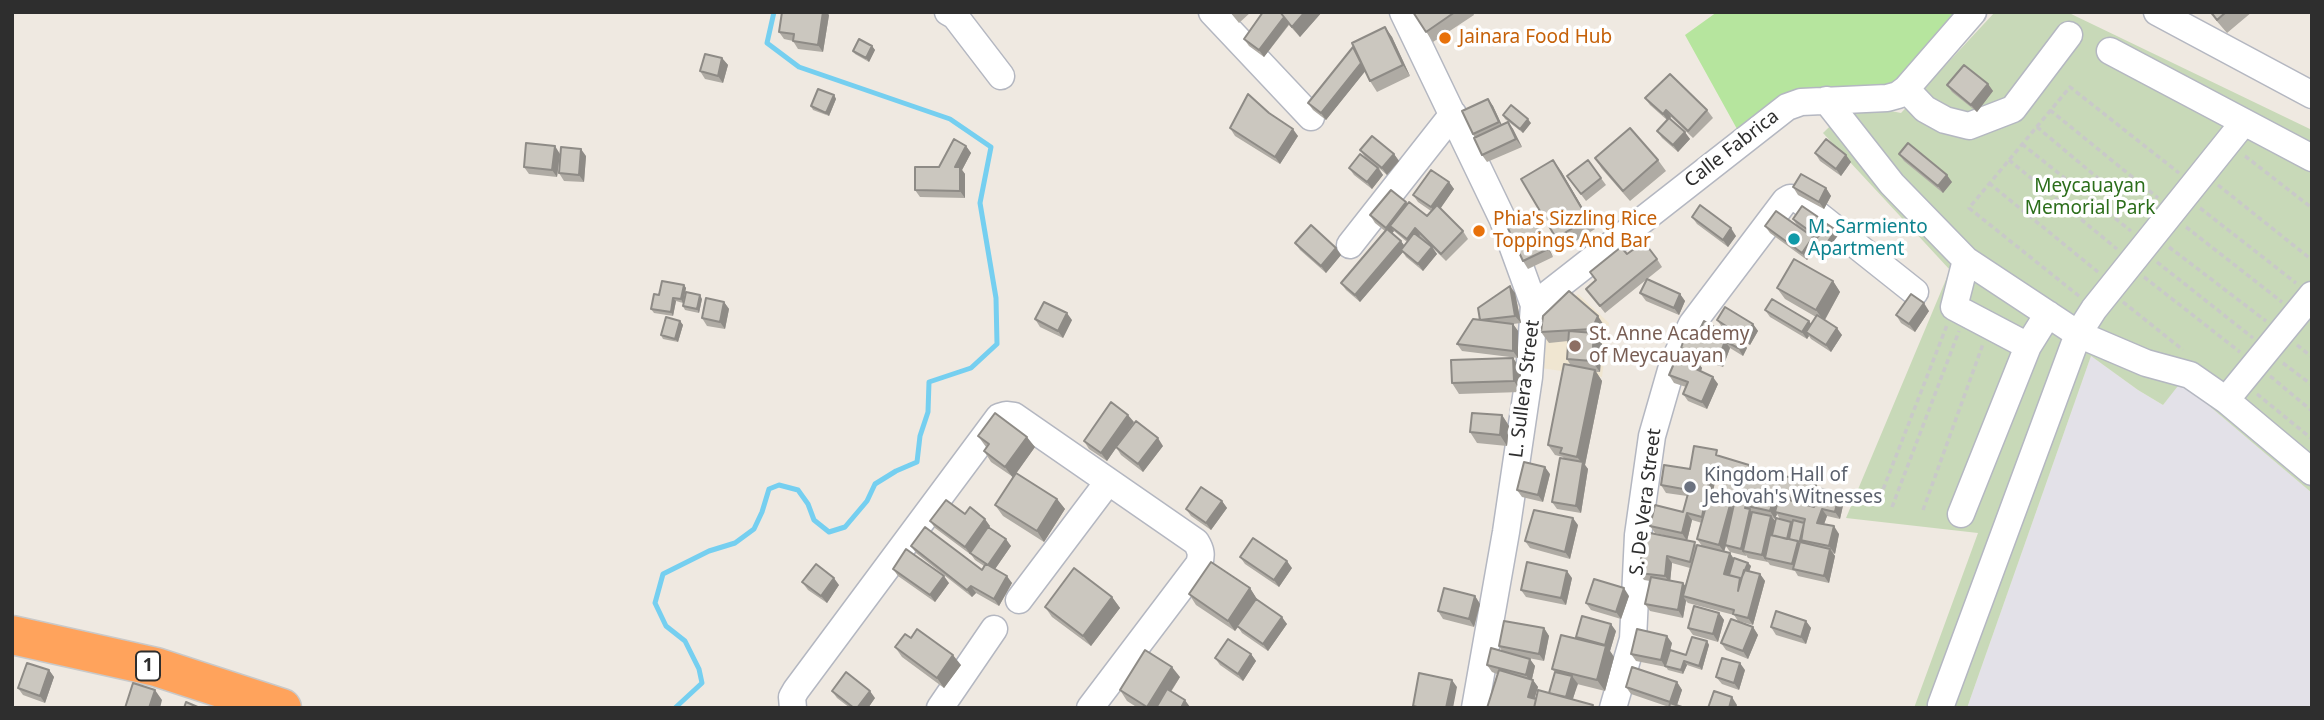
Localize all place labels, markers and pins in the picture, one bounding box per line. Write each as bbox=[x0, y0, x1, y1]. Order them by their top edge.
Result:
place label: Jainara Food Hub bbox=[1459, 27, 1612, 49]
marker: Jainara Food Hub bbox=[1437, 30, 1453, 46]
place label: Phia's Sizzling Rice Toppings And Bar bbox=[1493, 209, 1657, 253]
place label: M. Sarmiento Apartment bbox=[1808, 217, 1928, 261]
marker: Phia's Sizzling Rice Toppings And Bar bbox=[1471, 223, 1487, 239]
marker: M. Sarmiento Apartment bbox=[1786, 231, 1802, 247]
place label: St. Anne Academy of Meycauayan bbox=[1589, 324, 1749, 368]
marker: St. Anne Academy of Meycauayan bbox=[1567, 338, 1583, 354]
place label: Kingdom Hall of Jehovah's Witnesses bbox=[1704, 465, 1882, 509]
marker: Kingdom Hall of Jehovah's Witnesses bbox=[1682, 479, 1698, 495]

